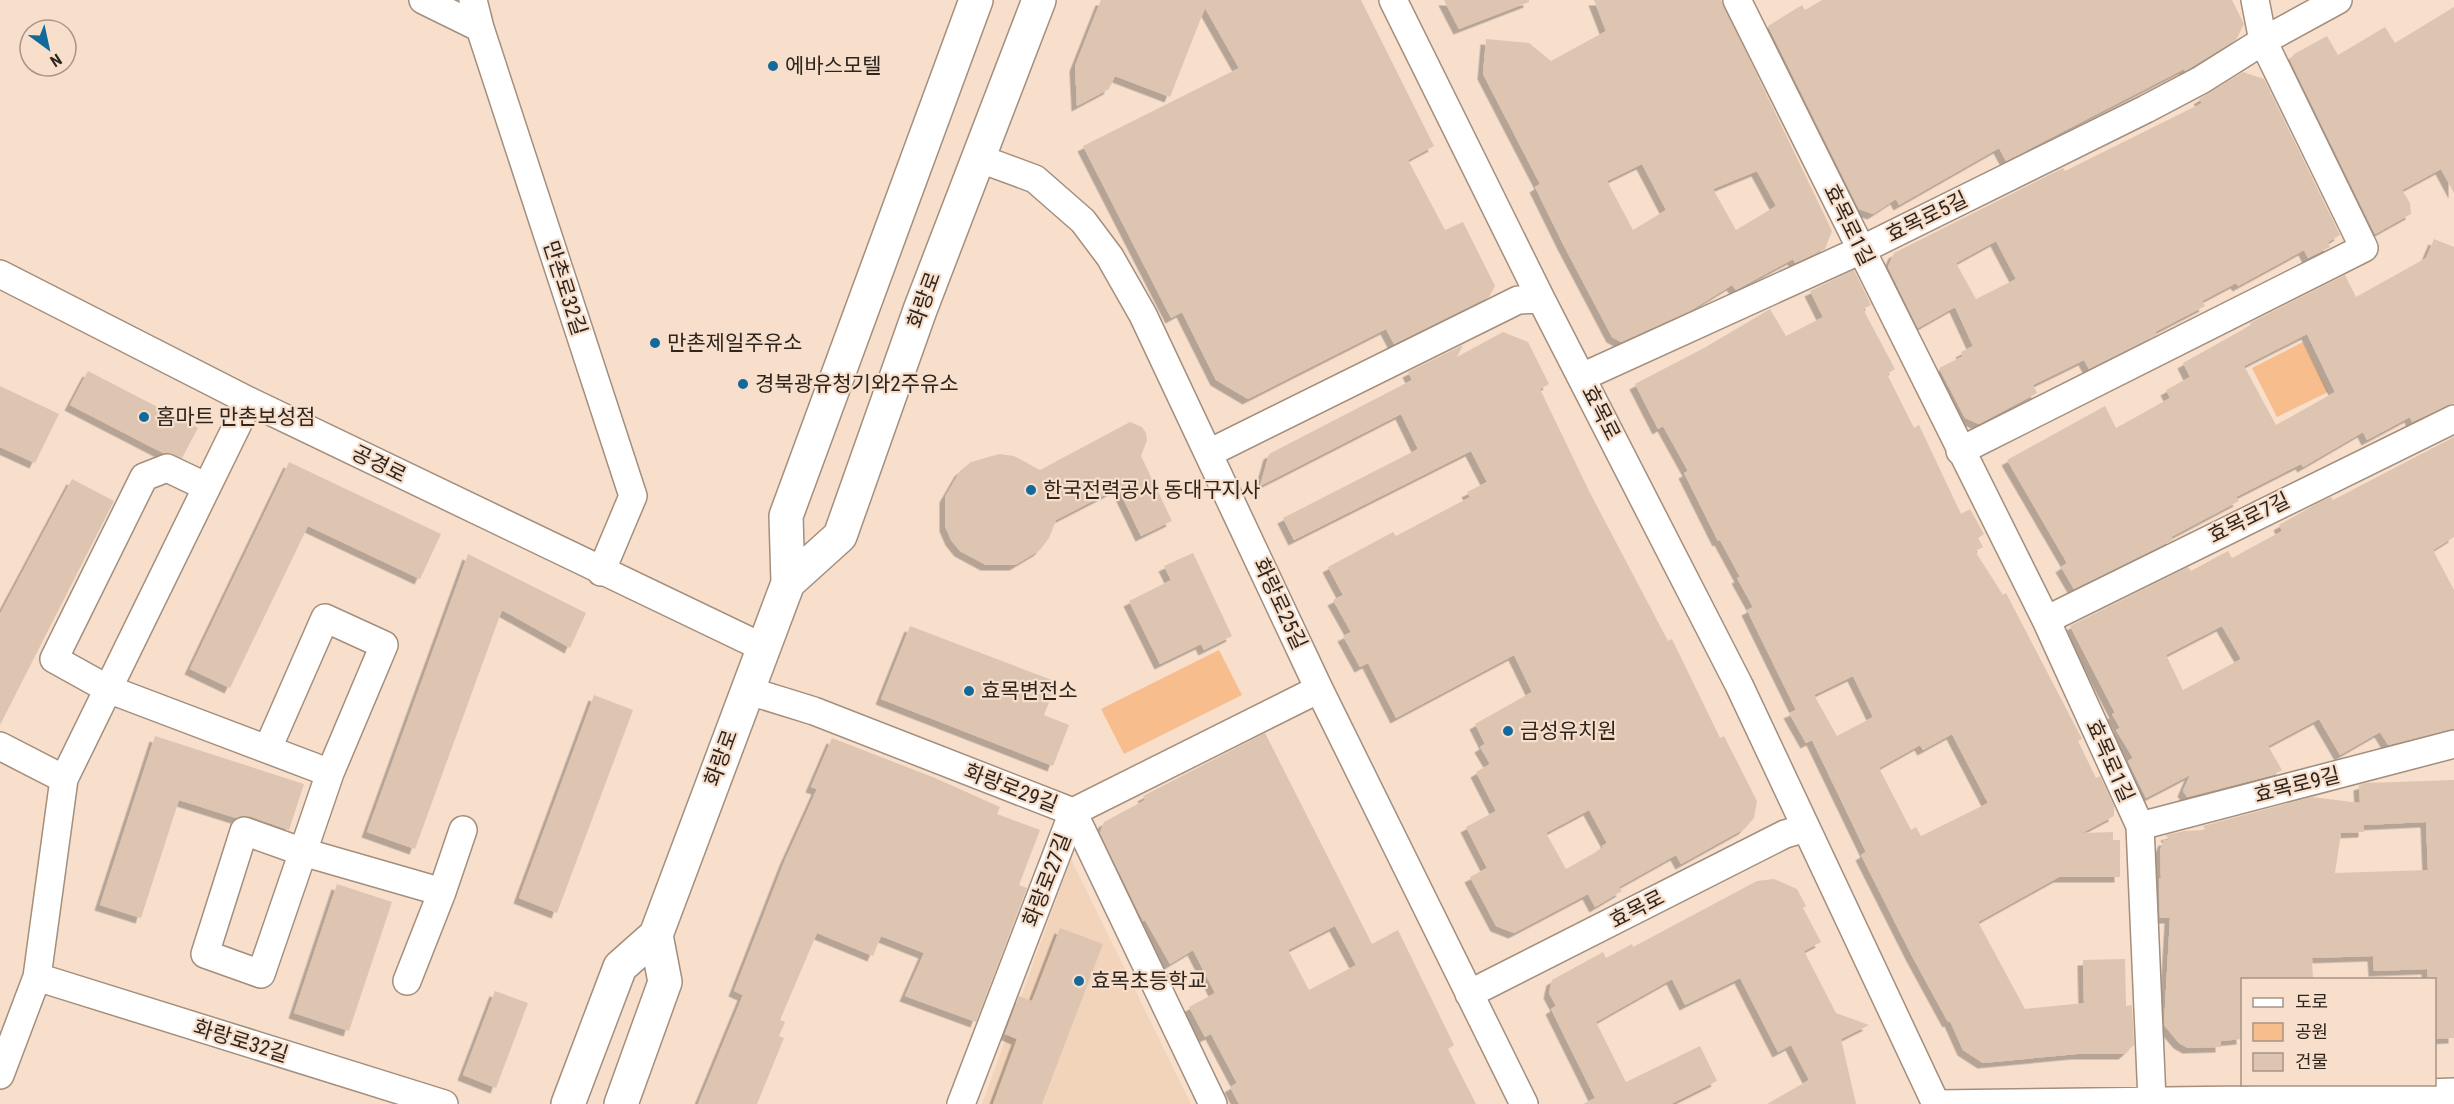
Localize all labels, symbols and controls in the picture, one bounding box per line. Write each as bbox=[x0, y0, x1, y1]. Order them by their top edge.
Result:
north arrow bbox=[18, 18, 78, 78]
text: N bbox=[47, 50, 65, 71]
place label: 에바스모텔 bbox=[785, 54, 882, 78]
marker: 에바스모텔 bbox=[766, 59, 780, 73]
street label: 효목로1길 bbox=[1819, 180, 1879, 270]
street label: 효목로5길 bbox=[1882, 187, 1972, 247]
street label: 만촌로32길 bbox=[538, 238, 592, 338]
street label: 화랑로 bbox=[903, 269, 945, 331]
place label: 만촌제일주유소 bbox=[667, 331, 802, 355]
marker: 만촌제일주유소 bbox=[648, 336, 662, 350]
place label: 경북광유청기와2주유소 bbox=[755, 372, 959, 396]
marker: 경북광유청기와2주유소 bbox=[736, 377, 750, 391]
street label: 효목로 bbox=[1577, 382, 1625, 444]
place label: 홈마트 만촌보성점 bbox=[156, 405, 315, 429]
marker: 홈마트 만촌보성점 bbox=[137, 410, 151, 424]
street label: 공경로 bbox=[348, 441, 410, 487]
place label: 한국전력공사 동대구지사 bbox=[1043, 478, 1260, 502]
marker: 한국전력공사 동대구지사 bbox=[1024, 483, 1038, 497]
street label: 효목로7길 bbox=[2204, 488, 2294, 548]
street label: 화랑로25길 bbox=[1248, 555, 1312, 653]
place label: 효목변전소 bbox=[981, 679, 1078, 703]
marker: 효목변전소 bbox=[962, 684, 976, 698]
street label: 효목로1길 bbox=[2081, 716, 2139, 806]
place label: 금성유치원 bbox=[1520, 719, 1617, 743]
marker: 금성유치원 bbox=[1501, 724, 1515, 738]
street label: 화랑로 bbox=[700, 727, 742, 789]
street label: 화랑로29길 bbox=[961, 759, 1061, 817]
street label: 효목로9길 bbox=[2252, 763, 2342, 807]
street label: 화랑로27길 bbox=[1018, 830, 1076, 930]
street label: 효목로 bbox=[1606, 885, 1668, 933]
place label: 효목초등학교 bbox=[1091, 969, 1207, 993]
marker: 효목초등학교 bbox=[1072, 974, 1086, 988]
legend bbox=[2241, 978, 2436, 1086]
text: 도로 bbox=[2295, 991, 2328, 1012]
street label: 화랑로32길 bbox=[191, 1015, 291, 1067]
text: 공원 bbox=[2295, 1021, 2328, 1042]
text: 건물 bbox=[2295, 1051, 2328, 1072]

